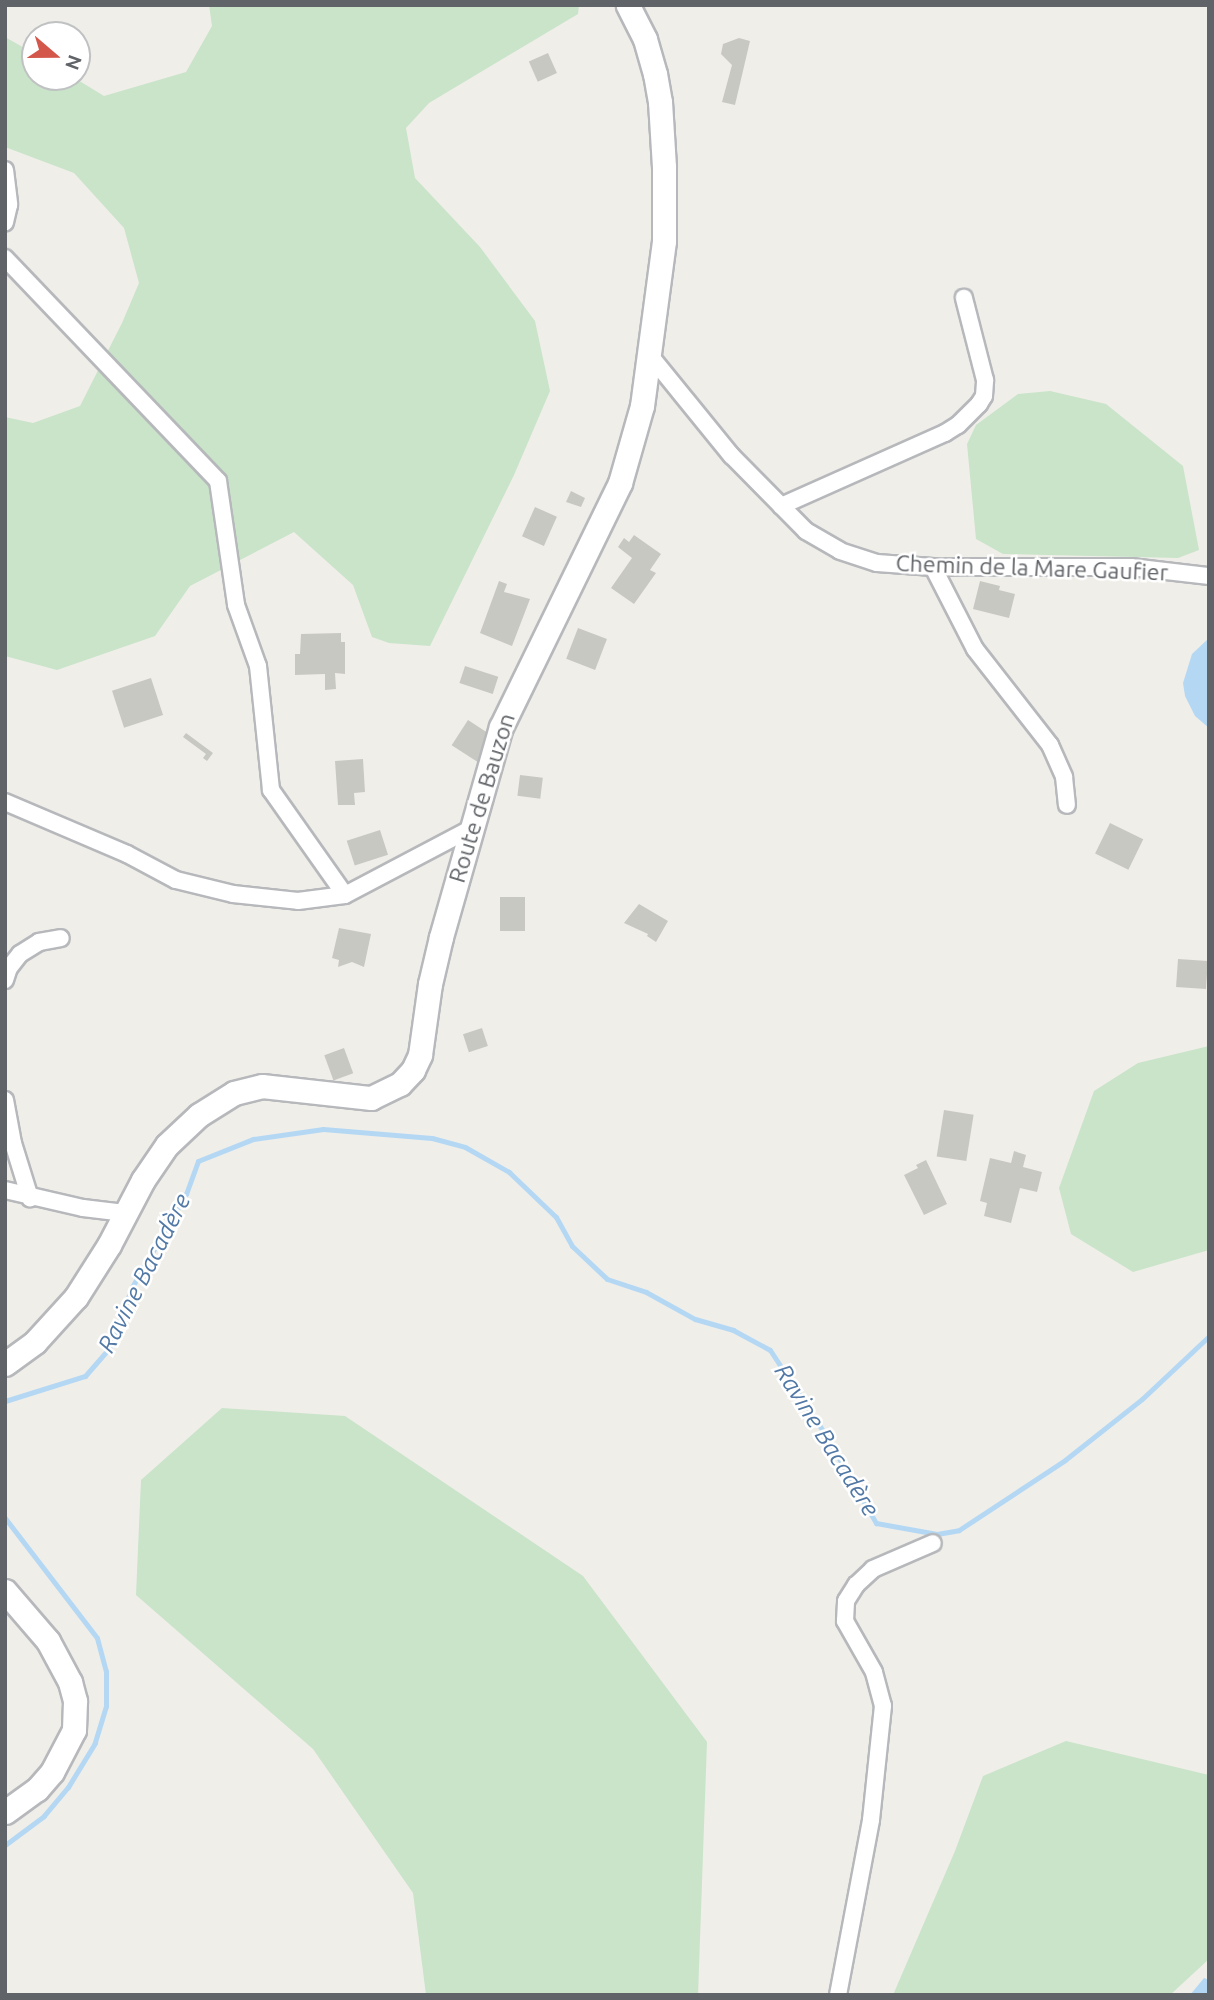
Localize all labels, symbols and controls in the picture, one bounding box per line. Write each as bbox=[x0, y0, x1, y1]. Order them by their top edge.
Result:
north arrow bbox=[21, 21, 91, 91]
text: N bbox=[61, 52, 87, 73]
street label: Chemin de la Mare Gaufier bbox=[895, 549, 1169, 587]
street label: Route de Bauzon bbox=[443, 710, 521, 886]
water label: Ravine Bacadère bbox=[92, 1189, 196, 1357]
water label: Ravine Bacadère bbox=[769, 1358, 885, 1522]

